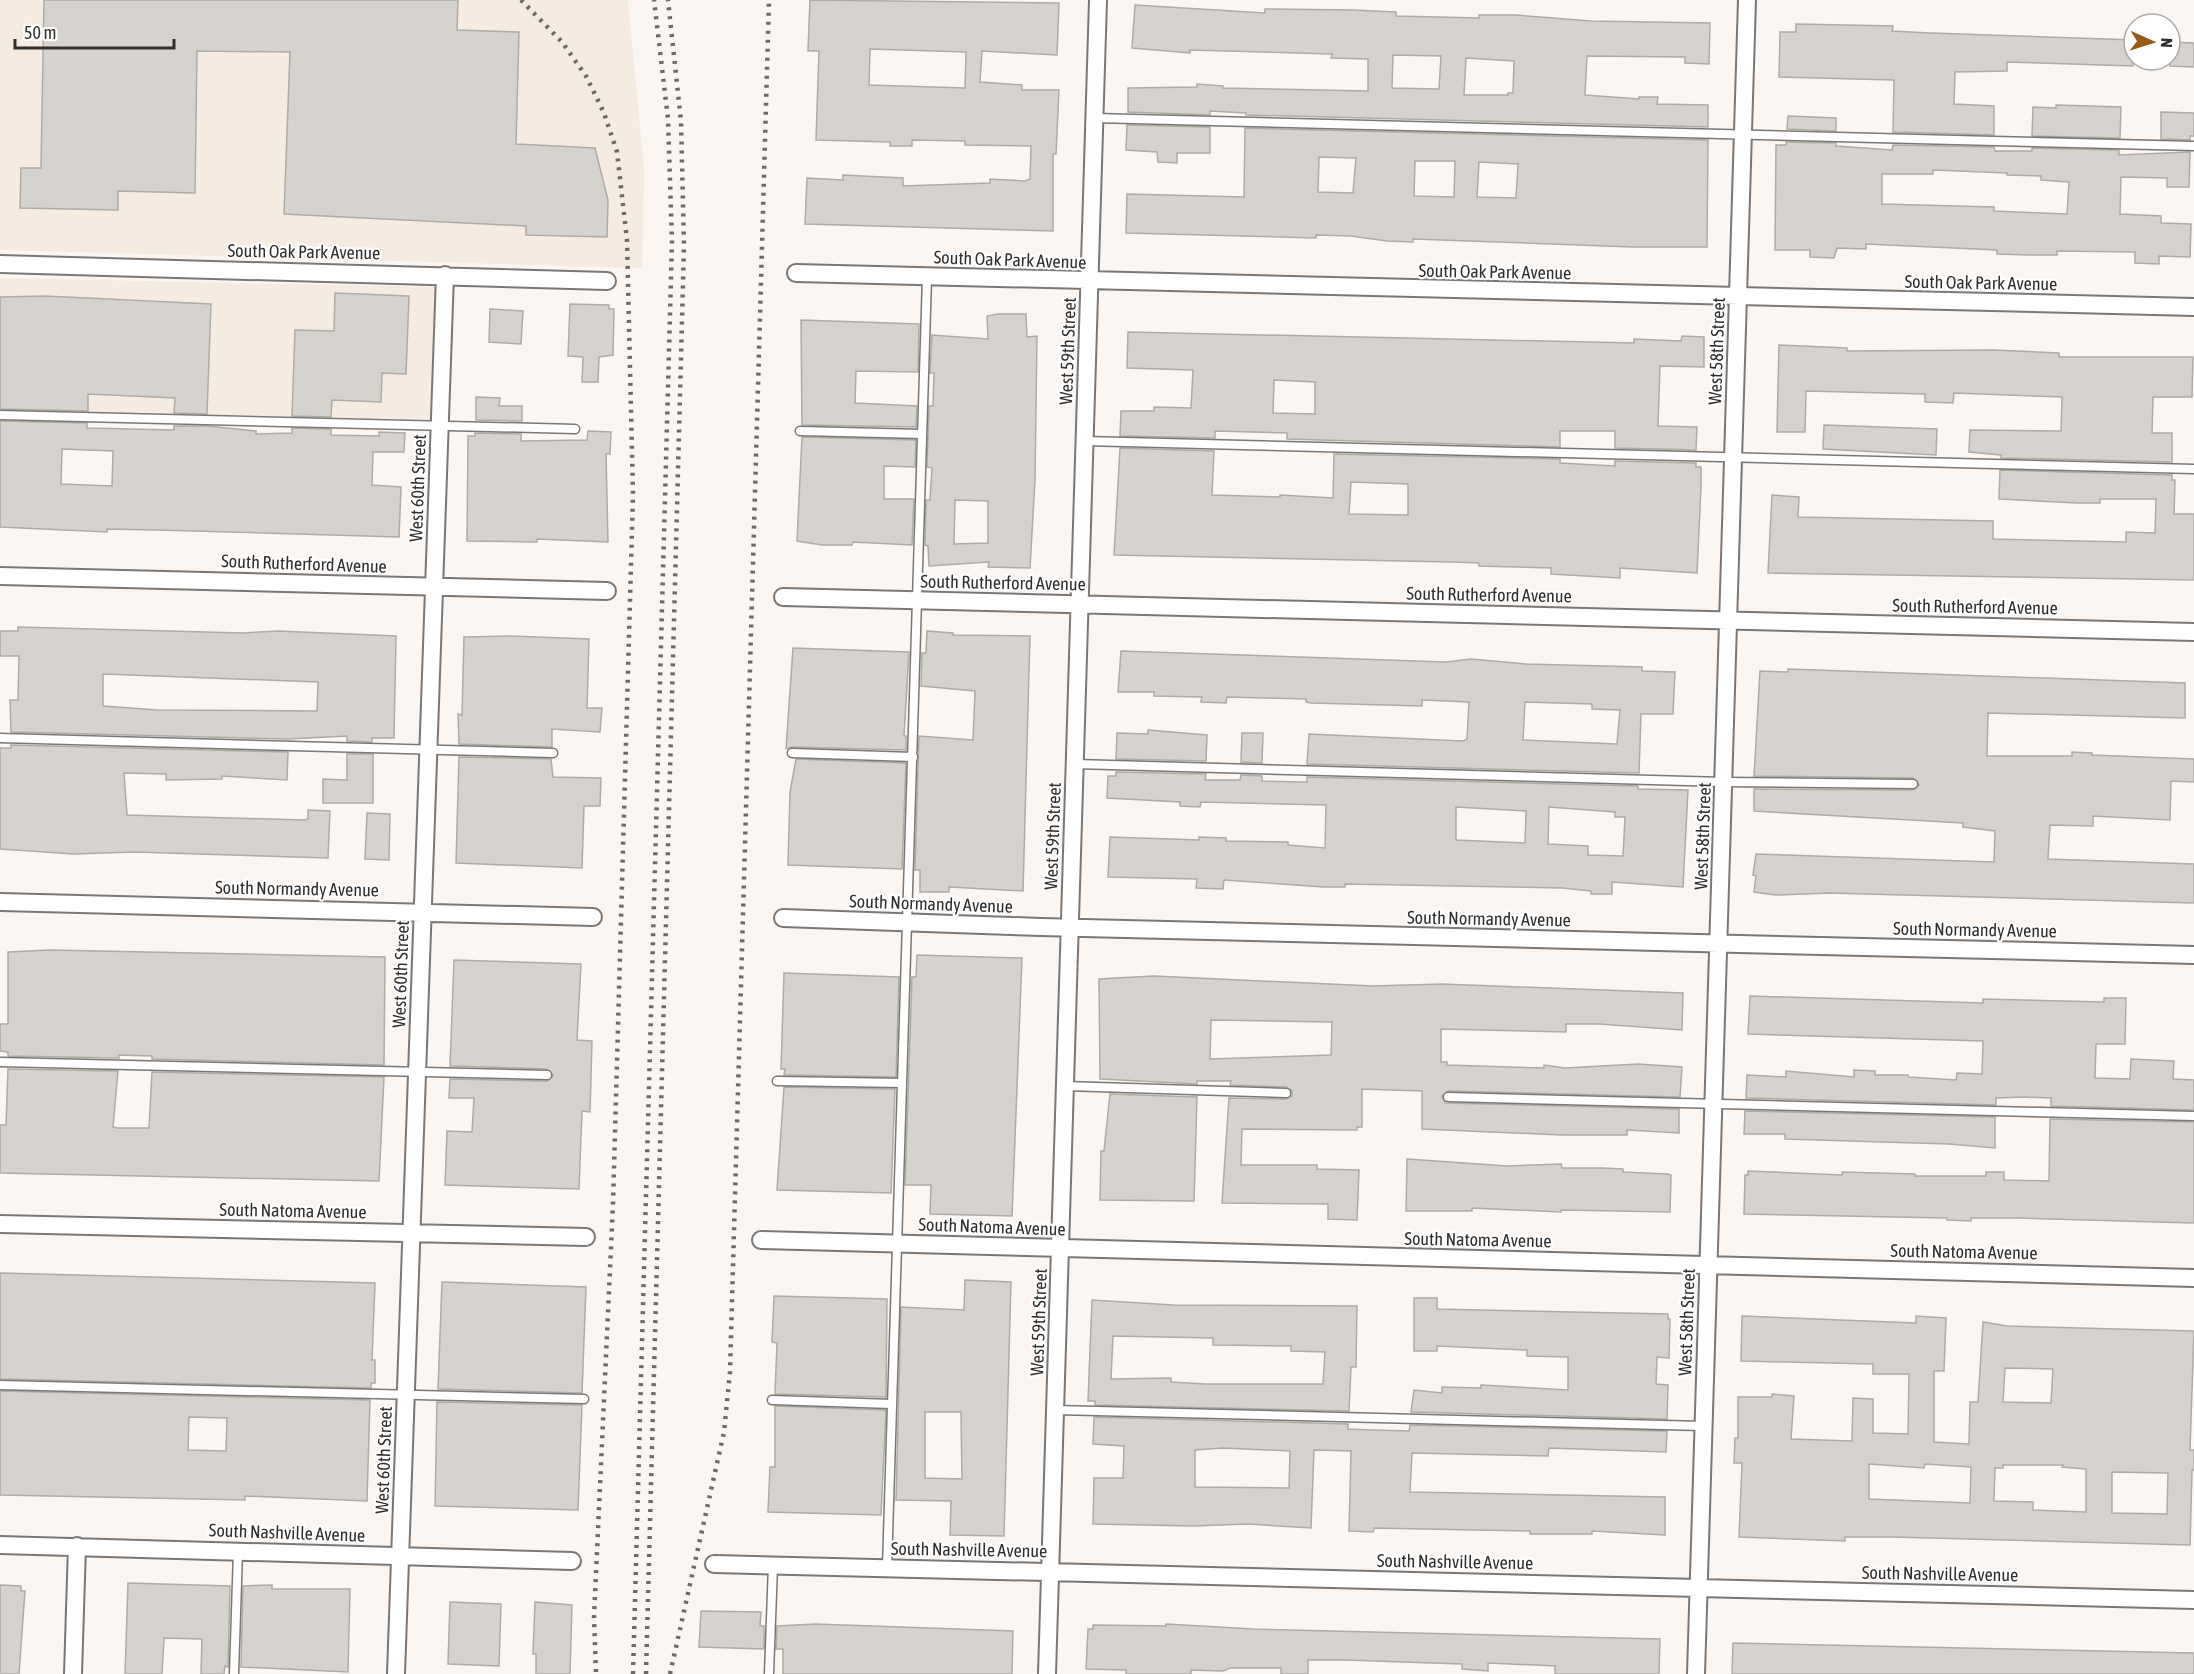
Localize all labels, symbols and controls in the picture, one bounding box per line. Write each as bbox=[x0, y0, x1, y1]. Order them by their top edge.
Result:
scale bar bbox=[15, 12, 174, 50]
north arrow bbox=[2122, 12, 2182, 72]
text: 50 m bbox=[24, 22, 56, 43]
text: N bbox=[2158, 38, 2176, 48]
street label: South Oak Park Avenue bbox=[227, 240, 381, 263]
street label: South Oak Park Avenue bbox=[933, 246, 1087, 273]
street label: South Oak Park Avenue bbox=[1418, 260, 1572, 283]
street label: South Oak Park Avenue bbox=[1904, 271, 2058, 294]
street label: West 59th Street bbox=[1055, 297, 1080, 405]
street label: West 58th Street bbox=[1704, 297, 1729, 405]
street label: West 60th Street bbox=[405, 434, 430, 542]
street label: South Rutherford Avenue bbox=[221, 550, 387, 577]
street label: South Rutherford Avenue bbox=[920, 571, 1086, 594]
street label: South Rutherford Avenue bbox=[1406, 583, 1572, 606]
street label: South Rutherford Avenue bbox=[1892, 595, 2058, 618]
street label: West 59th Street bbox=[1040, 782, 1065, 890]
street label: West 58th Street bbox=[1690, 782, 1715, 890]
street label: South Normandy Avenue bbox=[215, 877, 379, 900]
street label: South Normandy Avenue bbox=[849, 890, 1013, 917]
street label: South Normandy Avenue bbox=[1407, 907, 1571, 930]
street label: South Normandy Avenue bbox=[1893, 918, 2057, 941]
street label: West 60th Street bbox=[388, 920, 413, 1028]
street label: South Natoma Avenue bbox=[219, 1199, 367, 1222]
street label: South Natoma Avenue bbox=[918, 1213, 1066, 1240]
street label: South Natoma Avenue bbox=[1404, 1228, 1552, 1251]
street label: South Natoma Avenue bbox=[1890, 1240, 2038, 1263]
street label: West 59th Street bbox=[1026, 1268, 1051, 1376]
street label: West 58th Street bbox=[1674, 1268, 1699, 1376]
street label: West 60th Street bbox=[371, 1406, 396, 1514]
street label: South Nashville Avenue bbox=[208, 1519, 366, 1546]
street label: South Nashville Avenue bbox=[891, 1538, 1047, 1561]
street label: South Nashville Avenue bbox=[1377, 1550, 1533, 1573]
street label: South Nashville Avenue bbox=[1862, 1562, 2018, 1585]

